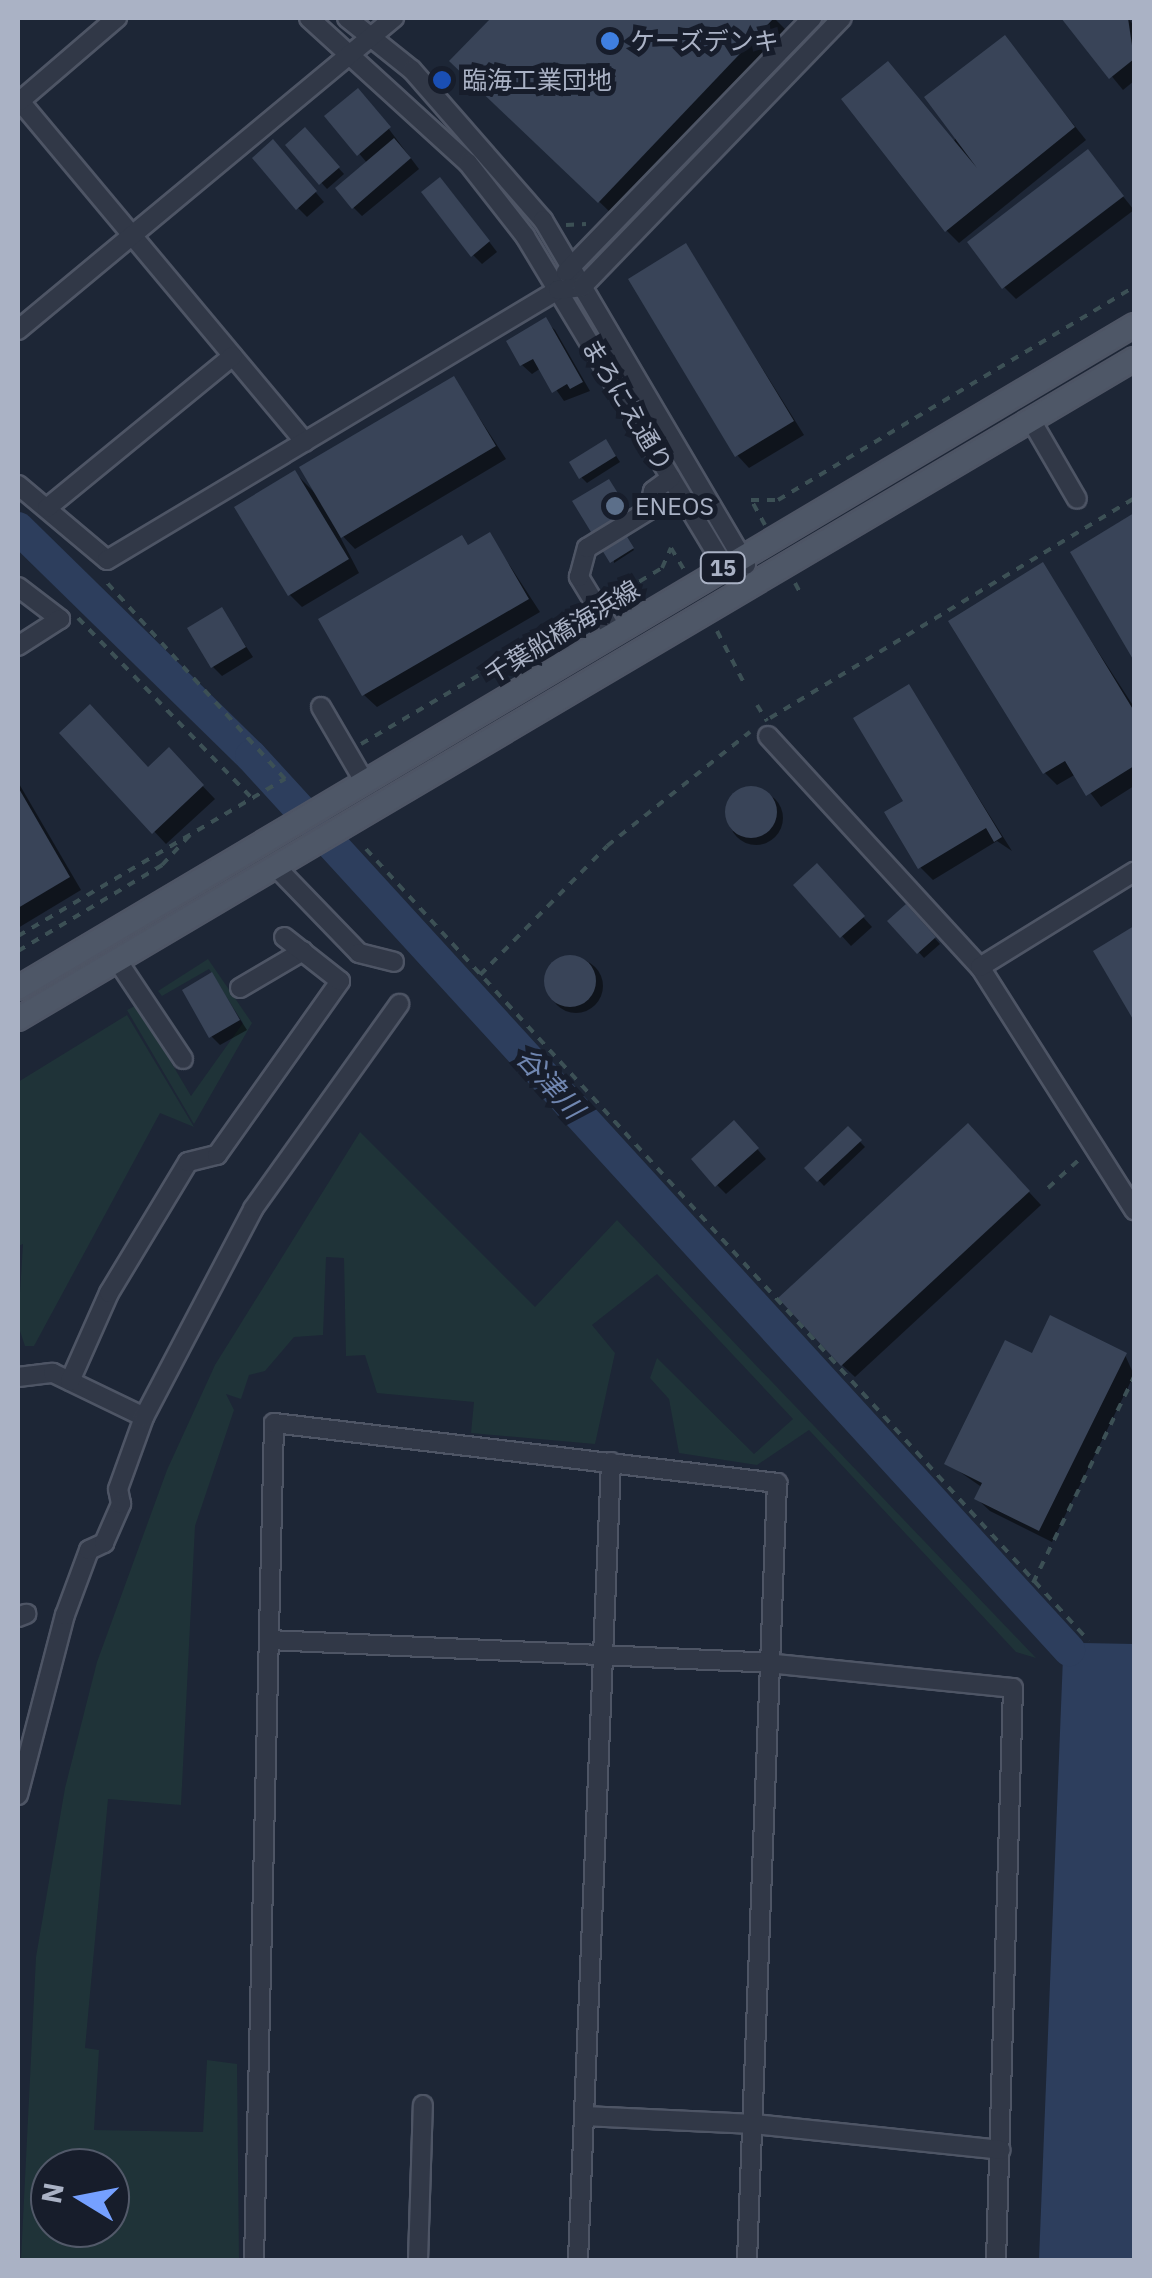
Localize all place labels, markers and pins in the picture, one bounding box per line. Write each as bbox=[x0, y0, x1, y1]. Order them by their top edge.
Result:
place label: ケーズデンキ bbox=[630, 26, 780, 56]
marker: ケーズデンキ bbox=[599, 30, 621, 52]
place label: 臨海工業団地 bbox=[462, 65, 612, 95]
marker: 臨海工業団地 bbox=[431, 69, 453, 91]
place label: ENEOS bbox=[635, 491, 714, 521]
marker: ENEOS bbox=[604, 495, 626, 517]

